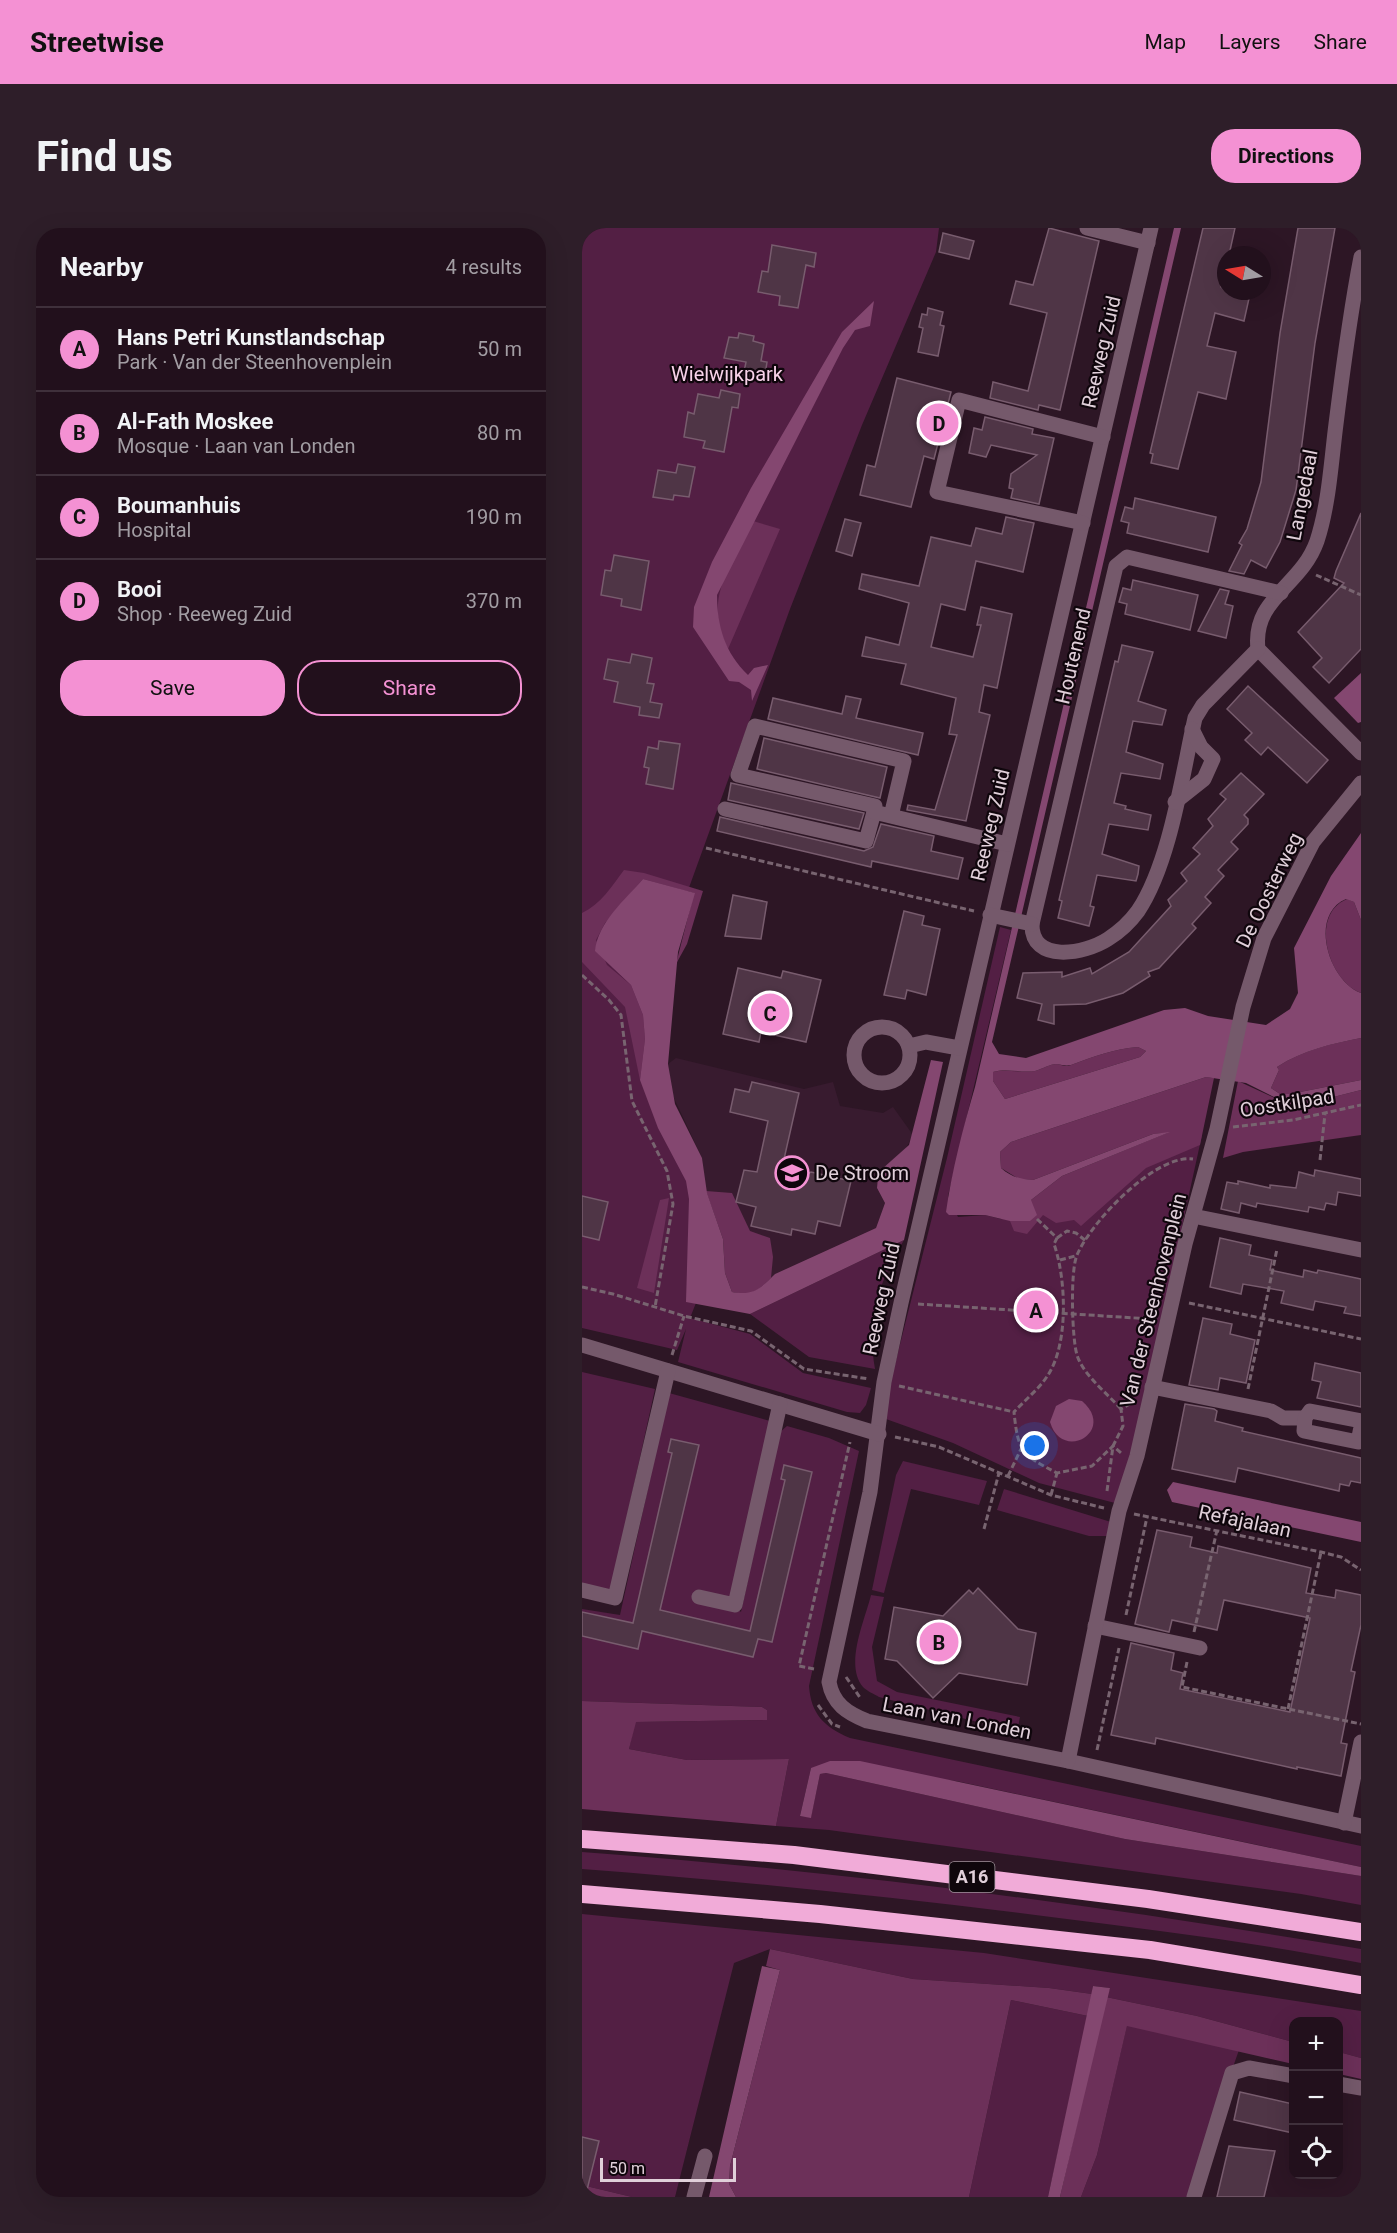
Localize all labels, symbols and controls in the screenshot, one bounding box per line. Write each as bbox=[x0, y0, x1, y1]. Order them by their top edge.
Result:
text: Streetwise bbox=[30, 26, 164, 59]
text: Map bbox=[1144, 30, 1186, 54]
text: Layers bbox=[1219, 30, 1280, 54]
text: Share bbox=[1313, 30, 1367, 54]
button: Directions bbox=[1211, 129, 1361, 183]
text: Find us bbox=[36, 132, 173, 181]
north arrow bbox=[1217, 246, 1271, 300]
text: Nearby bbox=[60, 252, 143, 282]
text: 4 results bbox=[446, 255, 522, 279]
street label: Reeweg Zuid bbox=[1076, 294, 1126, 410]
text: Hans Petri Kunstlandschap bbox=[117, 325, 385, 350]
text: A bbox=[73, 337, 86, 361]
text: 50 m bbox=[477, 337, 522, 361]
text: Park · Van der Steenhovenplein bbox=[117, 350, 392, 374]
park label: Wielwijkpark bbox=[671, 362, 784, 386]
pin: D bbox=[920, 400, 958, 446]
text: Al-Fath Moskee bbox=[117, 409, 273, 434]
text: B bbox=[73, 421, 86, 445]
text: 80 m bbox=[477, 421, 522, 445]
text: Mosque · Laan van Londen bbox=[117, 434, 355, 458]
street label: Langedaal bbox=[1281, 447, 1323, 543]
text: Boumanhuis bbox=[117, 493, 241, 518]
text: C bbox=[73, 505, 86, 529]
text: 190 m bbox=[466, 505, 522, 529]
text: Hospital bbox=[117, 518, 191, 542]
text: Booi bbox=[117, 577, 162, 602]
text: D bbox=[73, 589, 86, 613]
text: 370 m bbox=[466, 589, 522, 613]
text: Shop · Reeweg Zuid bbox=[117, 602, 292, 626]
street label: Houtenend bbox=[1050, 606, 1096, 706]
button: Save bbox=[60, 660, 285, 716]
button: Share bbox=[297, 660, 522, 716]
street label: Reeweg Zuid bbox=[965, 767, 1015, 883]
street label: De Oosterweg bbox=[1231, 829, 1307, 951]
pin: C bbox=[750, 990, 789, 1036]
street label: Oostkilpad bbox=[1238, 1084, 1336, 1122]
school or university icon: De Stroom bbox=[774, 1155, 810, 1191]
place label: De Stroom bbox=[815, 1161, 909, 1185]
street label: Van der Steenhovenplein bbox=[1115, 1191, 1191, 1409]
street label: Reeweg Zuid bbox=[857, 1241, 905, 1357]
pin: A bbox=[1016, 1288, 1056, 1332]
your location bbox=[1020, 1431, 1049, 1460]
street label: Refajalaan bbox=[1196, 1499, 1294, 1543]
pin: B bbox=[920, 1620, 958, 1664]
street label: Laan van Londen bbox=[881, 1692, 1033, 1744]
road number: A16 bbox=[950, 1862, 994, 1892]
map controls bbox=[1289, 2017, 1343, 2179]
button: + bbox=[1289, 2017, 1343, 2071]
button: − bbox=[1289, 2071, 1343, 2125]
button: locate bbox=[1289, 2125, 1343, 2179]
scale bar bbox=[600, 2155, 736, 2182]
text: 50 m bbox=[609, 2159, 645, 2178]

